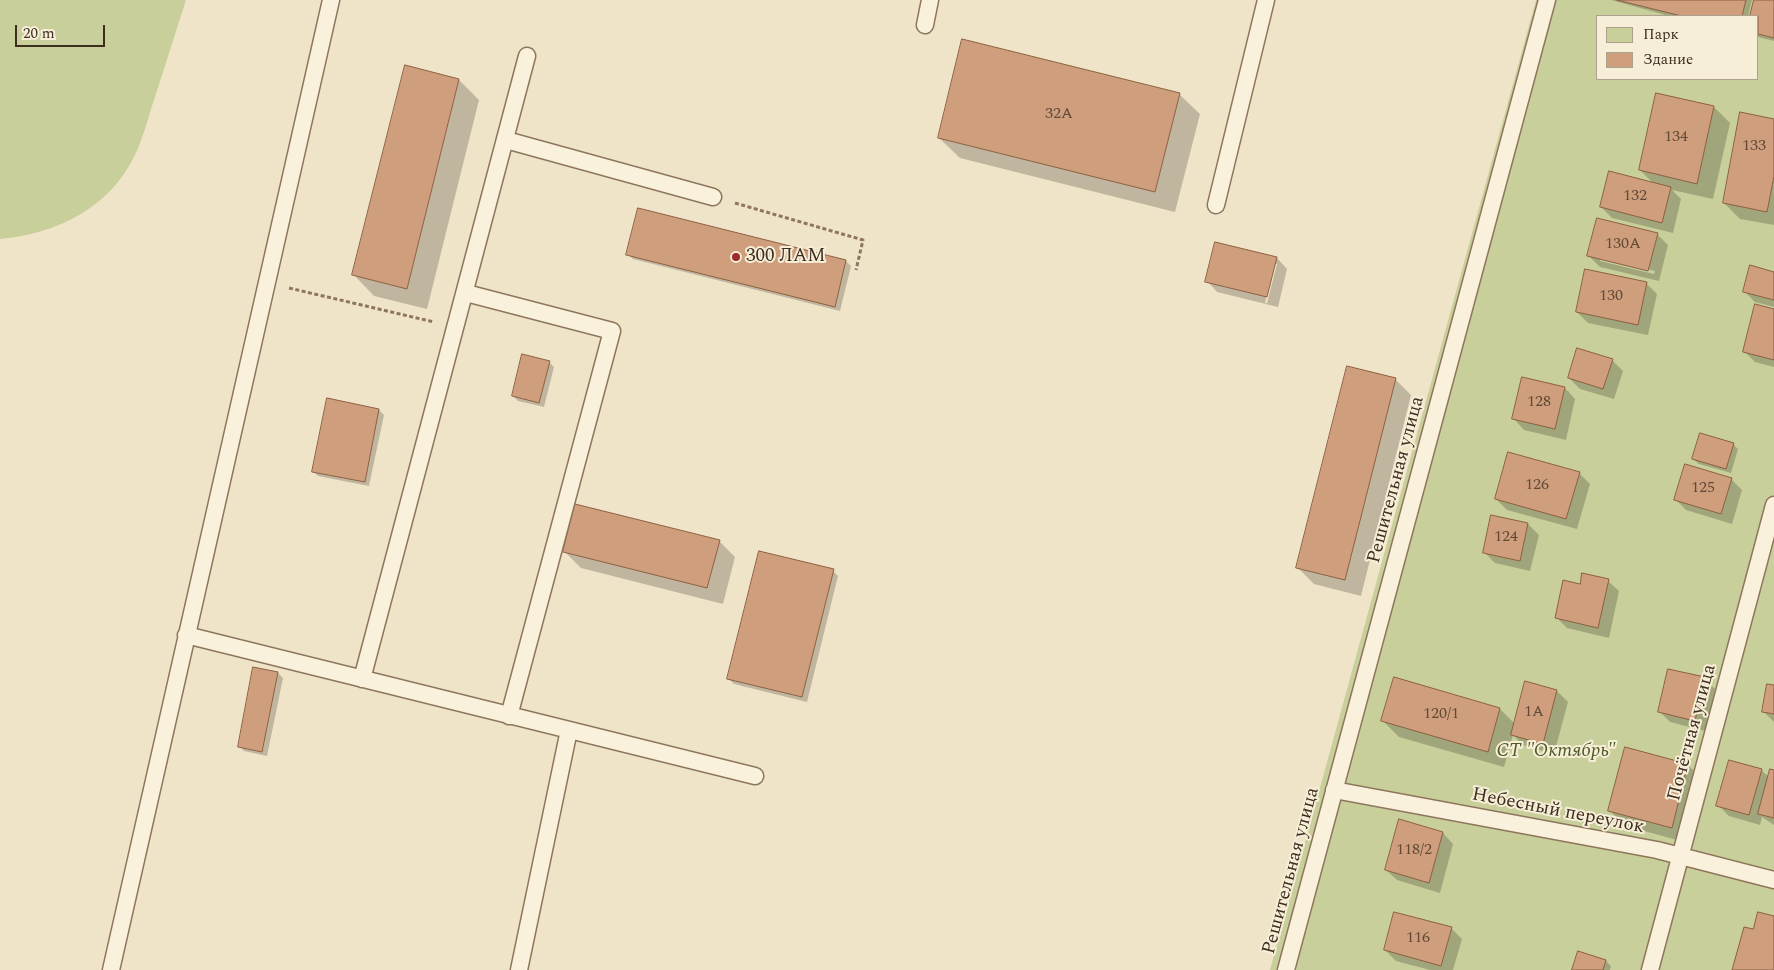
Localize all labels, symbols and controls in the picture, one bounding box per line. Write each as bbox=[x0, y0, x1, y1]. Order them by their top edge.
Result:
scale bar bbox=[18, 15, 108, 47]
legend bbox=[1596, 15, 1759, 80]
text: 20 m bbox=[23, 22, 55, 45]
text: Парк bbox=[1643, 23, 1679, 46]
text: Здание bbox=[1643, 48, 1693, 71]
house number: 32А bbox=[1045, 105, 1073, 125]
house number: 134 bbox=[1664, 128, 1688, 148]
house number: 133 bbox=[1742, 137, 1766, 157]
house number: 132 bbox=[1623, 187, 1647, 207]
house number: 130А bbox=[1605, 235, 1641, 255]
place label: 300 ЛАМ bbox=[746, 246, 825, 268]
marker: 300 ЛАМ bbox=[730, 251, 742, 263]
house number: 130 bbox=[1599, 287, 1623, 307]
house number: 128 bbox=[1527, 393, 1551, 413]
street label: Решительная улица bbox=[1364, 394, 1430, 566]
house number: 126 bbox=[1525, 476, 1549, 496]
house number: 125 bbox=[1691, 479, 1715, 499]
house number: 124 bbox=[1494, 528, 1518, 548]
street label: Почётная улица bbox=[1664, 662, 1722, 804]
house number: 1А bbox=[1524, 703, 1544, 723]
house number: 120/1 bbox=[1423, 705, 1459, 725]
park label: СТ "Октябрь" bbox=[1496, 741, 1616, 763]
street label: Небесный переулок bbox=[1470, 784, 1646, 840]
street label: Решительная улица bbox=[1259, 785, 1325, 957]
house number: 118/2 bbox=[1396, 841, 1432, 861]
house number: 116 bbox=[1406, 929, 1430, 949]

